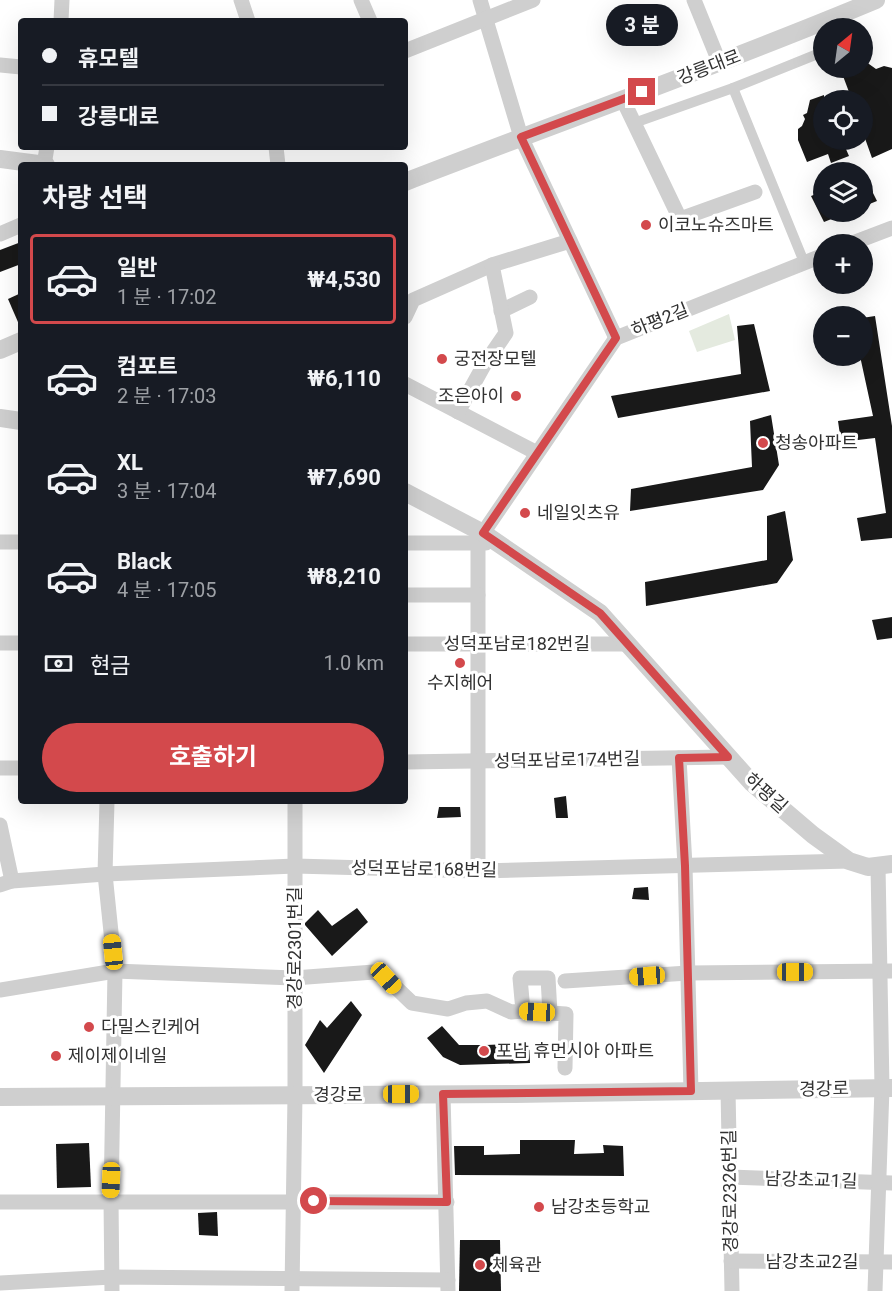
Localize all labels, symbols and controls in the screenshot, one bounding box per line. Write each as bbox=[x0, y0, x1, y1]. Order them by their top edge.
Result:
callout: 3 분 bbox=[606, 5, 678, 47]
text: 3 분 bbox=[625, 13, 659, 37]
north arrow bbox=[813, 18, 873, 78]
map controls bbox=[813, 18, 873, 366]
street label: 강릉대로 bbox=[674, 45, 744, 88]
text: 휴모텔 bbox=[78, 46, 139, 71]
route end bbox=[628, 78, 655, 105]
button: locate bbox=[813, 90, 873, 150]
text: 강릉대로 bbox=[78, 104, 159, 129]
button: layers bbox=[813, 162, 873, 222]
text: 차량 선택 bbox=[42, 182, 148, 214]
place label: 이코노슈즈마트 bbox=[658, 214, 774, 235]
marker: 이코노슈즈마트 bbox=[639, 218, 653, 232]
button: + bbox=[813, 234, 873, 294]
icon: car bbox=[45, 252, 99, 306]
text: 일반 bbox=[117, 255, 157, 280]
text: ₩4,530 bbox=[307, 267, 381, 292]
text: 1 분 · 17:02 bbox=[117, 285, 217, 309]
street label: 하평2길 bbox=[628, 299, 691, 340]
button: − bbox=[813, 306, 873, 366]
place label: 궁전장모텔 bbox=[454, 348, 537, 369]
icon: car bbox=[45, 351, 99, 405]
marker: 궁전장모텔 bbox=[435, 352, 449, 366]
text: 컴포트 bbox=[117, 354, 178, 379]
text: ₩6,110 bbox=[307, 366, 381, 391]
text: 2 분 · 17:03 bbox=[117, 384, 217, 408]
place label: 조은아이 bbox=[438, 385, 504, 406]
marker: 조은아이 bbox=[509, 389, 523, 403]
place label: 청송아파트 bbox=[775, 432, 858, 453]
marker: 청송아파트 bbox=[756, 436, 770, 450]
icon: car bbox=[45, 450, 99, 504]
text: XL bbox=[117, 450, 143, 475]
text: ₩7,690 bbox=[307, 465, 381, 490]
text: 3 분 · 17:04 bbox=[117, 479, 217, 503]
place label: 네일잇츠유 bbox=[537, 502, 620, 523]
marker: 네일잇츠유 bbox=[518, 506, 532, 520]
icon: car bbox=[45, 549, 99, 603]
text: Black bbox=[117, 549, 172, 574]
text: ₩8,210 bbox=[307, 564, 381, 589]
text: 4 분 · 17:05 bbox=[117, 578, 217, 602]
street label: 성덕포남로182번길 bbox=[444, 633, 590, 654]
icon: cash bbox=[42, 647, 75, 680]
text: 1.0 km bbox=[324, 651, 384, 675]
text: 현금 bbox=[90, 653, 130, 678]
marker: 수지헤어 bbox=[453, 656, 467, 670]
place label: 수지헤어 bbox=[427, 672, 493, 693]
button: 호출하기 bbox=[42, 723, 384, 792]
street label: 성덕포남로174번길 bbox=[494, 748, 640, 771]
street label: 하평길 bbox=[741, 768, 792, 817]
street label: 성덕포남로168번길 bbox=[351, 857, 497, 880]
street label: 경강로2301번길 bbox=[284, 886, 305, 1010]
car bbox=[102, 933, 124, 971]
car bbox=[367, 959, 405, 997]
car bbox=[777, 963, 813, 981]
car bbox=[628, 966, 666, 986]
car bbox=[519, 1002, 555, 1022]
place label: 다밀스킨케어 bbox=[101, 1016, 200, 1037]
marker: 다밀스킨케어 bbox=[82, 1020, 96, 1034]
place label: 포남 휴먼시아 아파트 bbox=[496, 1040, 654, 1061]
marker: 포남 휴먼시아 아파트 bbox=[477, 1044, 491, 1058]
place label: 제이제이네일 bbox=[68, 1045, 167, 1066]
marker: 제이제이네일 bbox=[49, 1049, 63, 1063]
street label: 경강로 bbox=[799, 1078, 849, 1099]
street label: 경강로 bbox=[313, 1084, 363, 1105]
car bbox=[383, 1085, 419, 1103]
street label: 경강로2326번길 bbox=[718, 1129, 741, 1253]
car bbox=[101, 1162, 121, 1198]
street label: 남강초교1길 bbox=[764, 1167, 858, 1192]
route start bbox=[300, 1187, 327, 1214]
place label: 남강초등학교 bbox=[551, 1196, 650, 1217]
marker: 남강초등학교 bbox=[532, 1200, 546, 1214]
street label: 남강초교2길 bbox=[766, 1251, 858, 1272]
place label: 체육관 bbox=[492, 1254, 542, 1275]
marker: 체육관 bbox=[473, 1258, 487, 1272]

